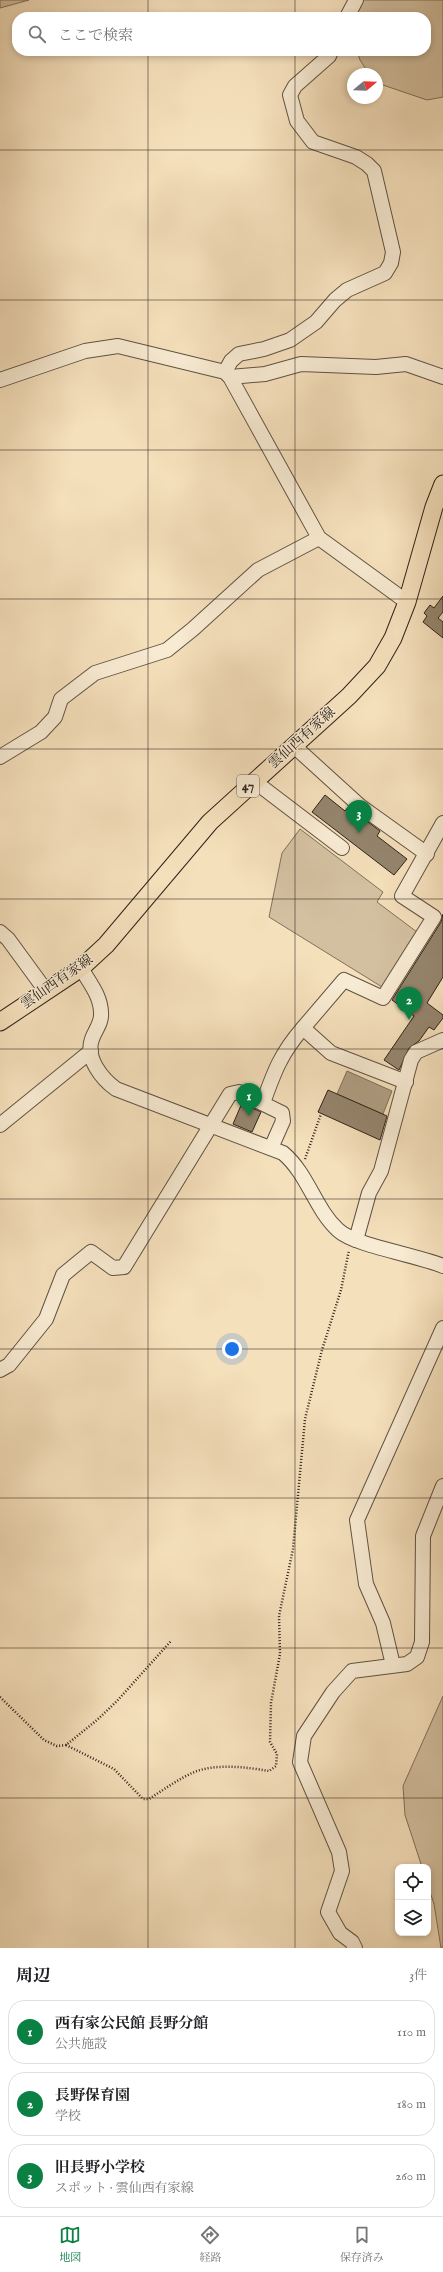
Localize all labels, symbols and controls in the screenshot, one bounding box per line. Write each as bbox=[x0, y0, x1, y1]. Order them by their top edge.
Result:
search box bbox=[12, 12, 431, 56]
icon: search bbox=[26, 23, 48, 45]
text: ここで検索 bbox=[58, 26, 133, 45]
north arrow bbox=[347, 68, 383, 104]
street label: 雲仙西有家線 bbox=[265, 703, 339, 773]
road number: 47 bbox=[237, 775, 259, 797]
pin: 3 bbox=[346, 800, 372, 833]
street label: 雲仙西有家線 bbox=[17, 951, 97, 1013]
pin: 2 bbox=[396, 987, 422, 1020]
pin: 1 bbox=[236, 1083, 262, 1116]
your location bbox=[222, 1339, 242, 1359]
map controls bbox=[395, 1864, 431, 1936]
button: locate bbox=[395, 1864, 431, 1900]
button: layers bbox=[395, 1900, 431, 1936]
text: 周辺 bbox=[16, 1966, 50, 1987]
text: 3件 bbox=[409, 1967, 427, 1984]
text: 西有家公民館 長野分館 bbox=[55, 2014, 208, 2033]
text: 1 bbox=[28, 2024, 32, 2041]
text: 110 m bbox=[397, 2024, 426, 2041]
text: 公共施設 bbox=[55, 2036, 107, 2053]
text: 長野保育園 bbox=[55, 2086, 130, 2105]
text: 2 bbox=[27, 2096, 33, 2113]
text: 180 m bbox=[397, 2096, 426, 2113]
text: 学校 bbox=[55, 2108, 81, 2125]
text: 旧長野小学校 bbox=[55, 2158, 145, 2177]
text: 3 bbox=[28, 2168, 32, 2185]
text: 260 m bbox=[395, 2168, 426, 2185]
text: スポット · 雲仙西有家線 bbox=[55, 2180, 194, 2197]
tab: 地図 bbox=[59, 2224, 81, 2265]
tab: 経路 bbox=[199, 2224, 221, 2265]
tab: 保存済み bbox=[340, 2224, 384, 2265]

